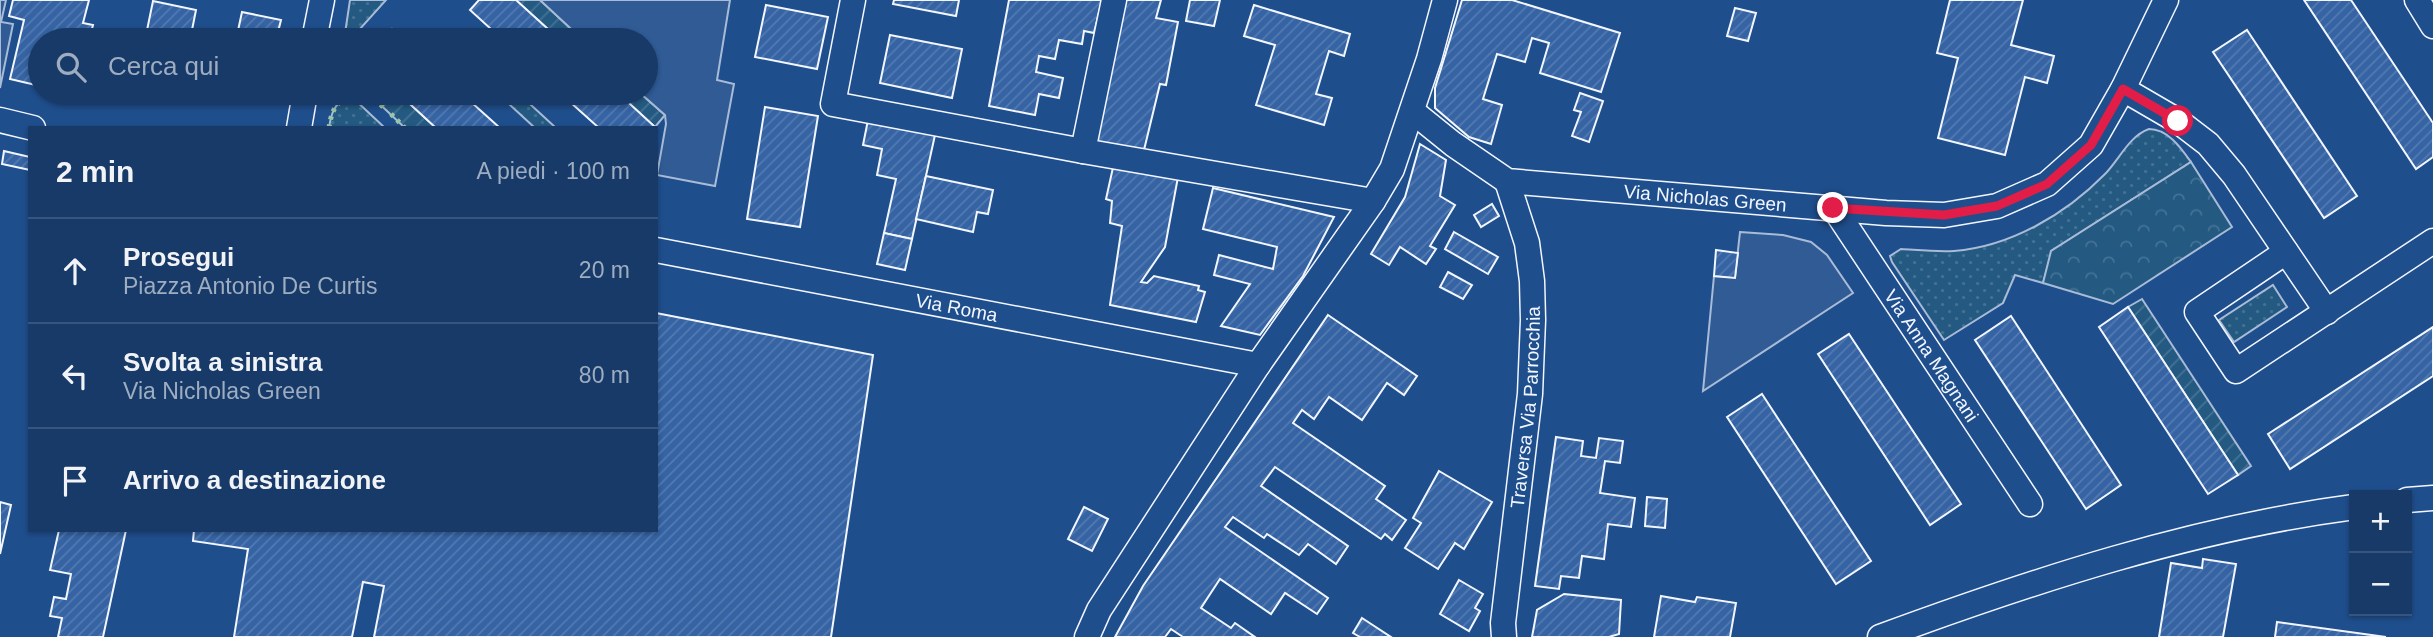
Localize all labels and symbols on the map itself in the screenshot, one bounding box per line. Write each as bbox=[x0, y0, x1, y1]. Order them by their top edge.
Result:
route start bbox=[2162, 105, 2193, 136]
street label: Via Nicholas Green bbox=[1623, 180, 1788, 215]
route end bbox=[1817, 192, 1848, 223]
street label: Via Anna Magnani bbox=[1880, 286, 1983, 426]
street label: Via Roma bbox=[914, 289, 1000, 326]
street label: Traversa Via Parrocchia bbox=[1506, 306, 1544, 510]

